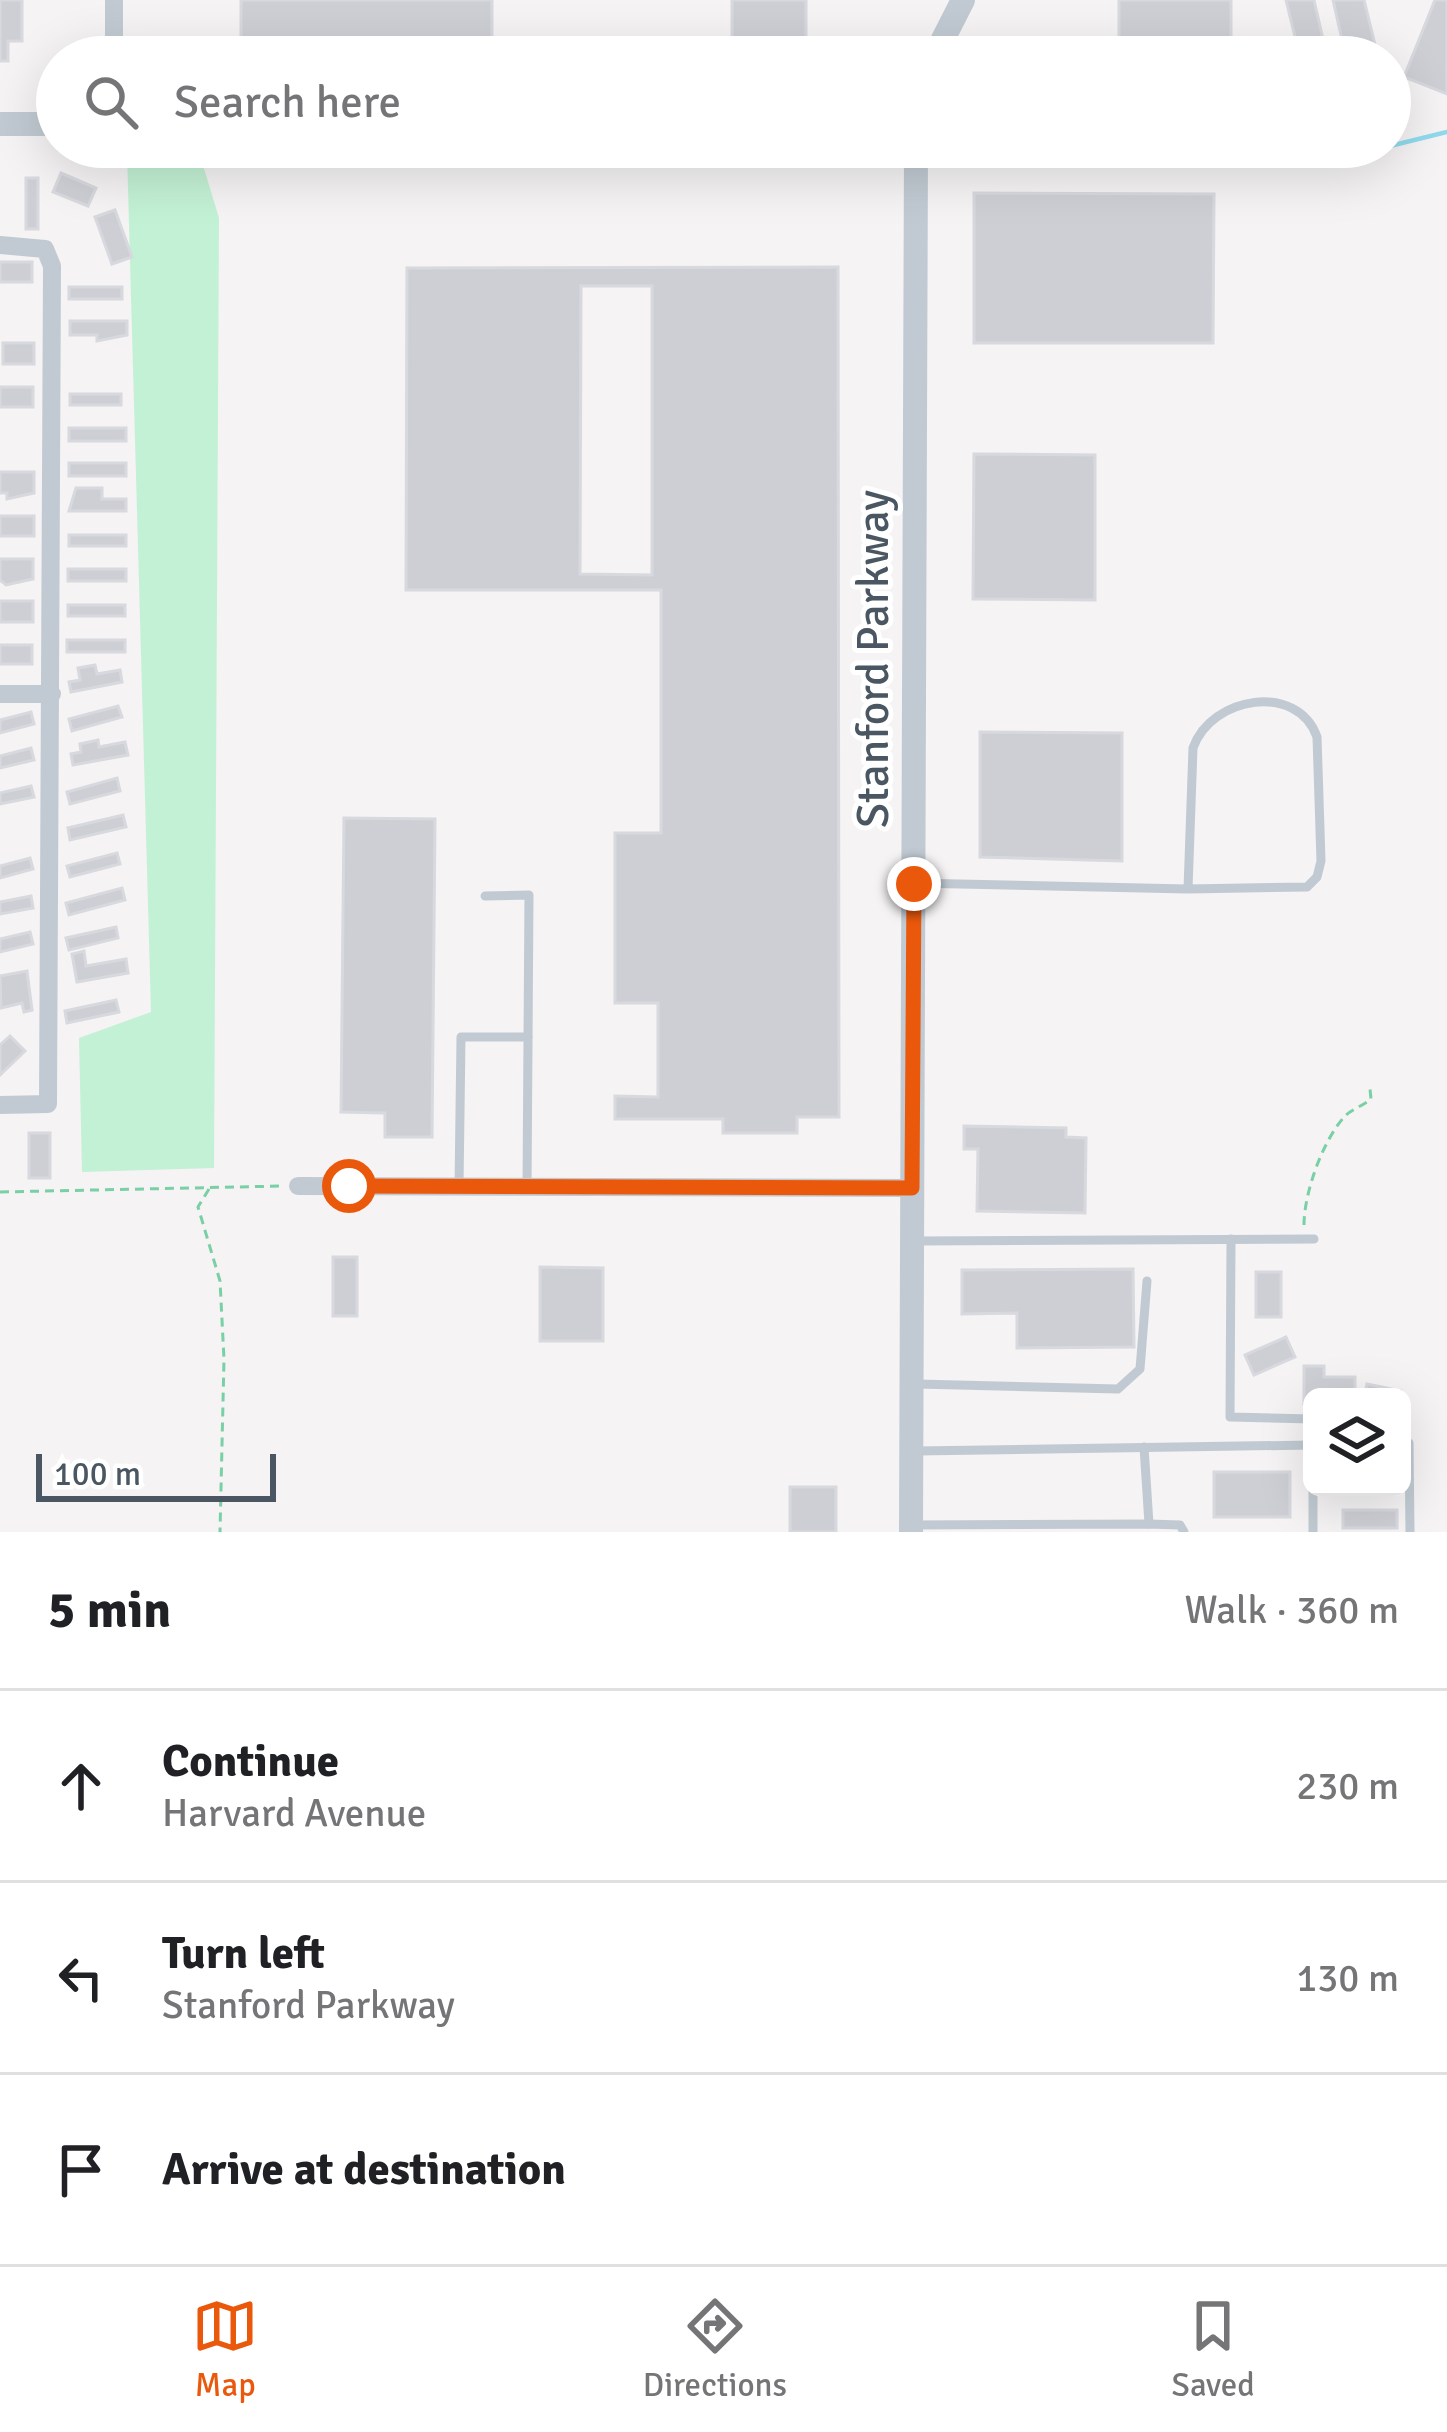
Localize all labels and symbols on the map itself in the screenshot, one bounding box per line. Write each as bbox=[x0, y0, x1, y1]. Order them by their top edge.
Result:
street label: Stanford Parkway bbox=[846, 490, 901, 828]
route end bbox=[887, 857, 941, 911]
route start bbox=[322, 1159, 376, 1213]
scale bar bbox=[36, 1448, 276, 1501]

